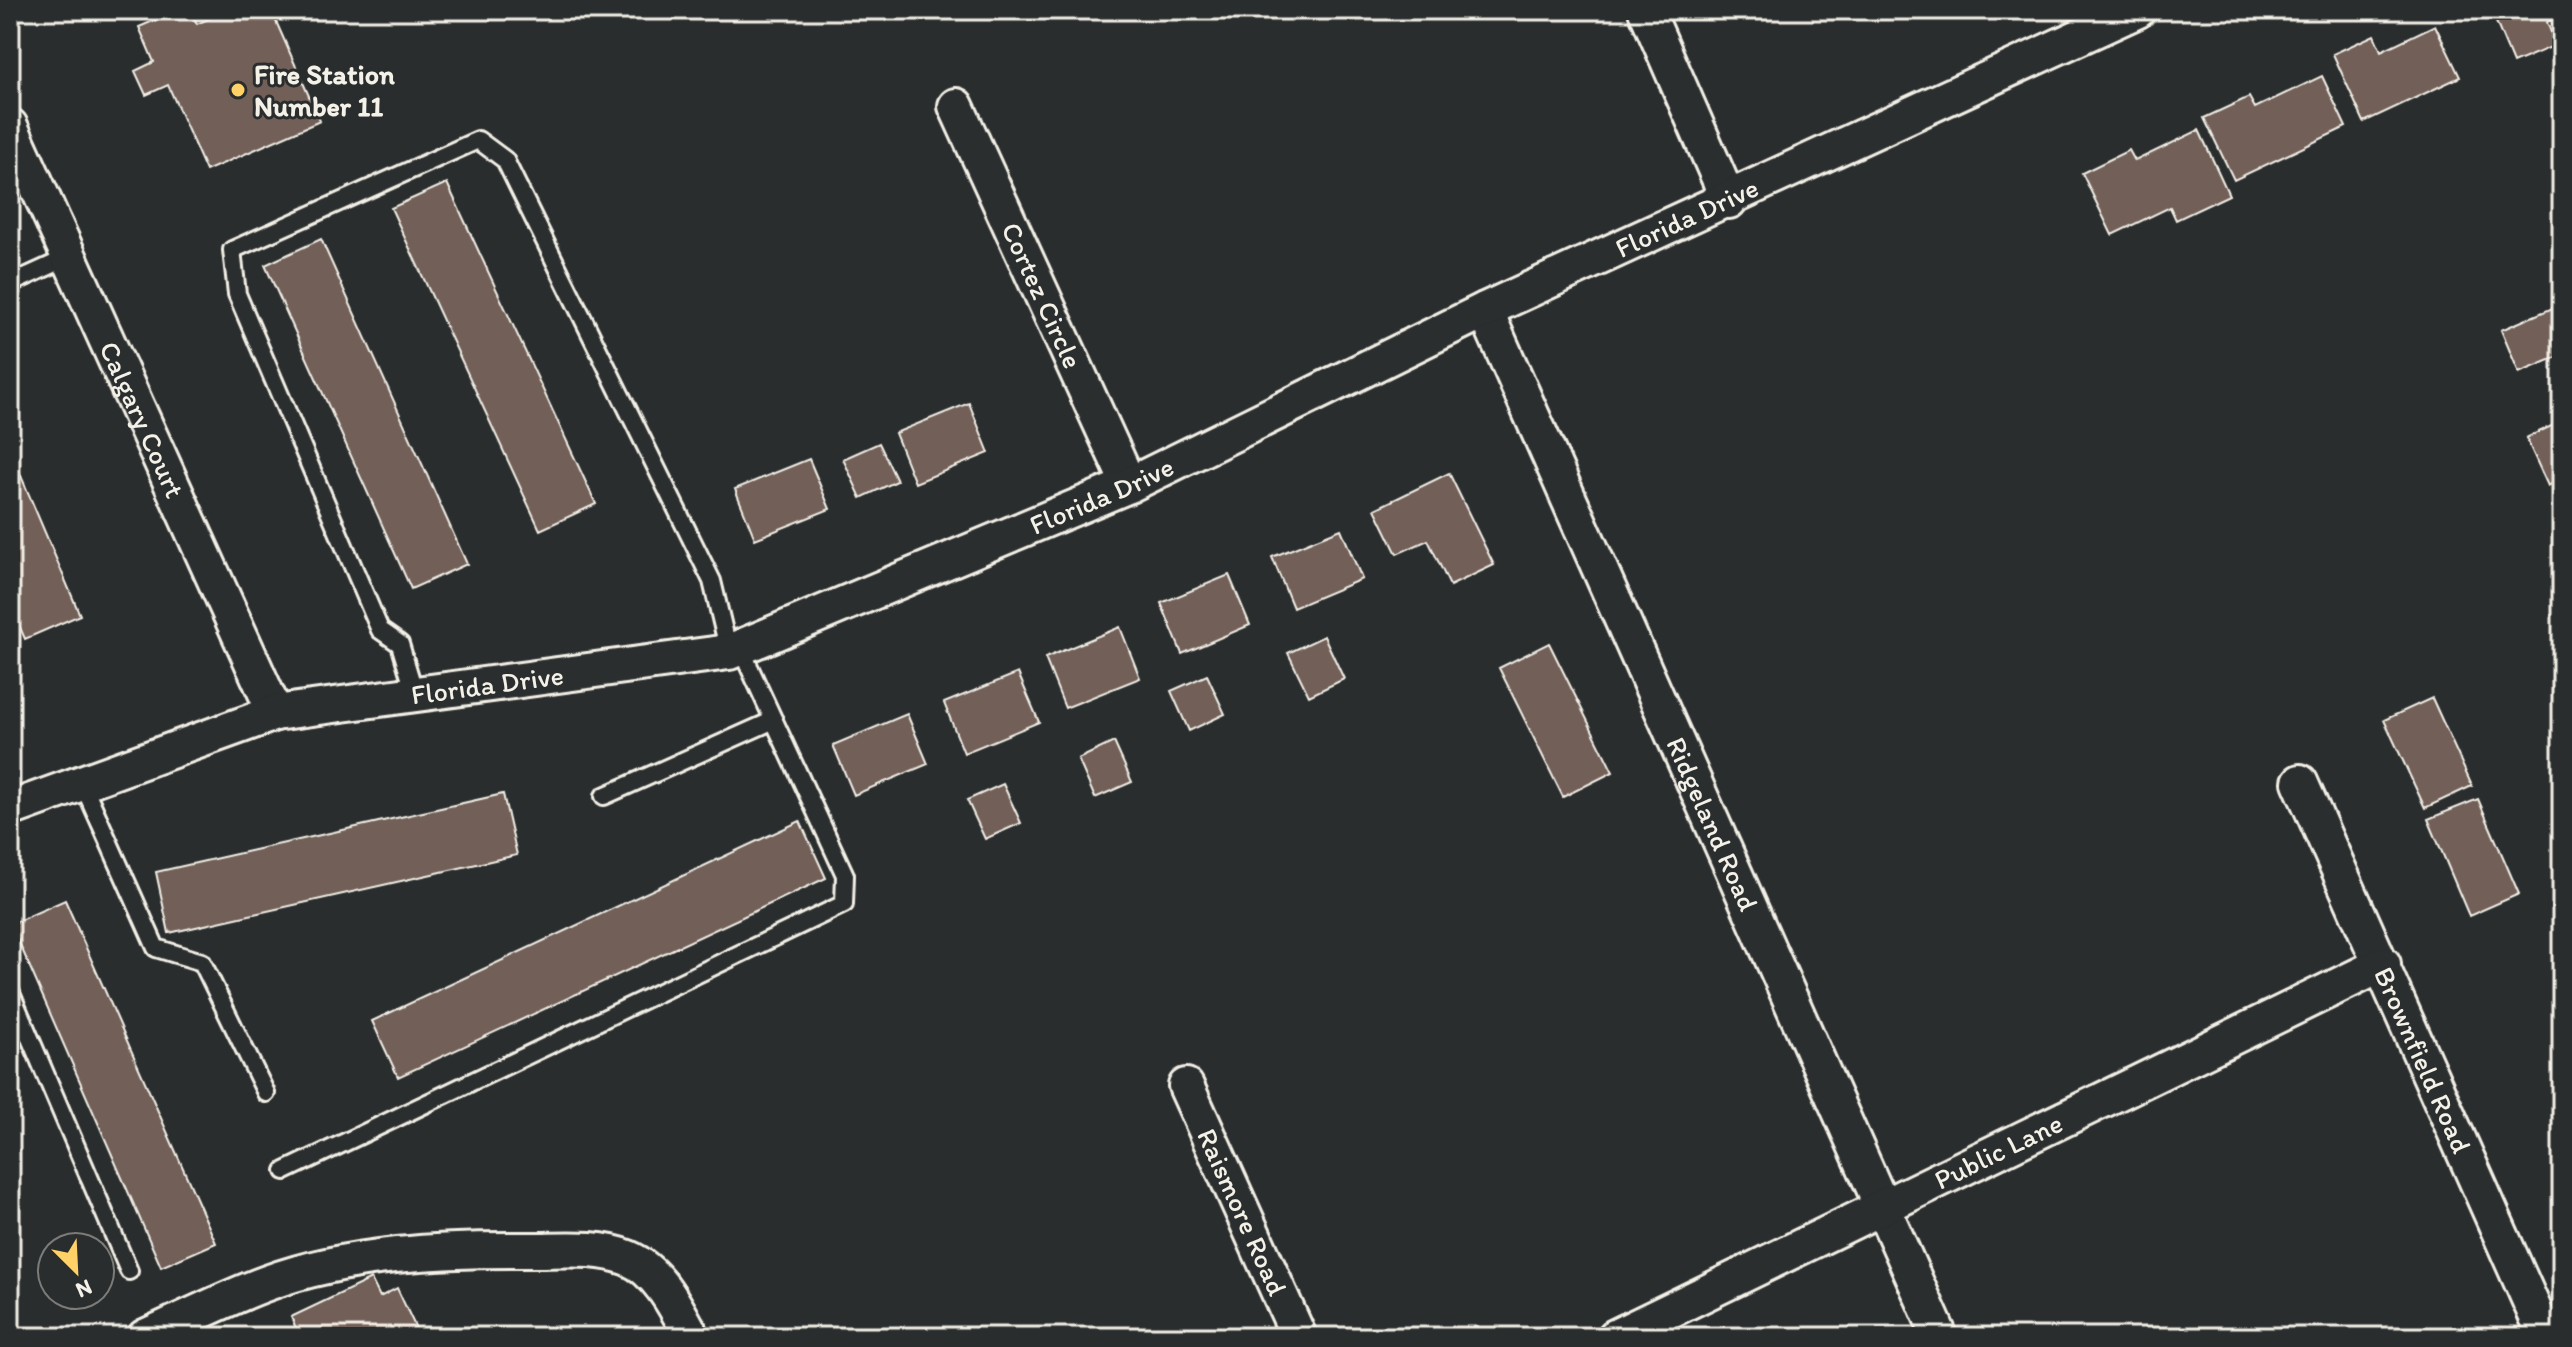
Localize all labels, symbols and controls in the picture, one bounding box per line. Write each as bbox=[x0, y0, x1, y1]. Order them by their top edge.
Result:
place label: Fire Station Number 11 bbox=[254, 57, 395, 123]
marker: Fire Station Number 11 bbox=[229, 81, 247, 99]
street label: Florida Drive bbox=[1610, 170, 1764, 265]
street label: Cortez Circle bbox=[994, 217, 1090, 374]
street label: Calgary Court bbox=[92, 336, 193, 503]
street label: Florida Drive bbox=[1024, 449, 1179, 542]
street label: Florida Drive bbox=[409, 657, 566, 712]
street label: Ridgeland Road bbox=[1659, 732, 1766, 916]
street label: Brownfield Road bbox=[2367, 962, 2479, 1158]
street label: Public Lane bbox=[1928, 1105, 2068, 1196]
street label: Raismore Road bbox=[1190, 1123, 1295, 1301]
north arrow bbox=[36, 1231, 116, 1311]
text: N bbox=[72, 1273, 96, 1304]

